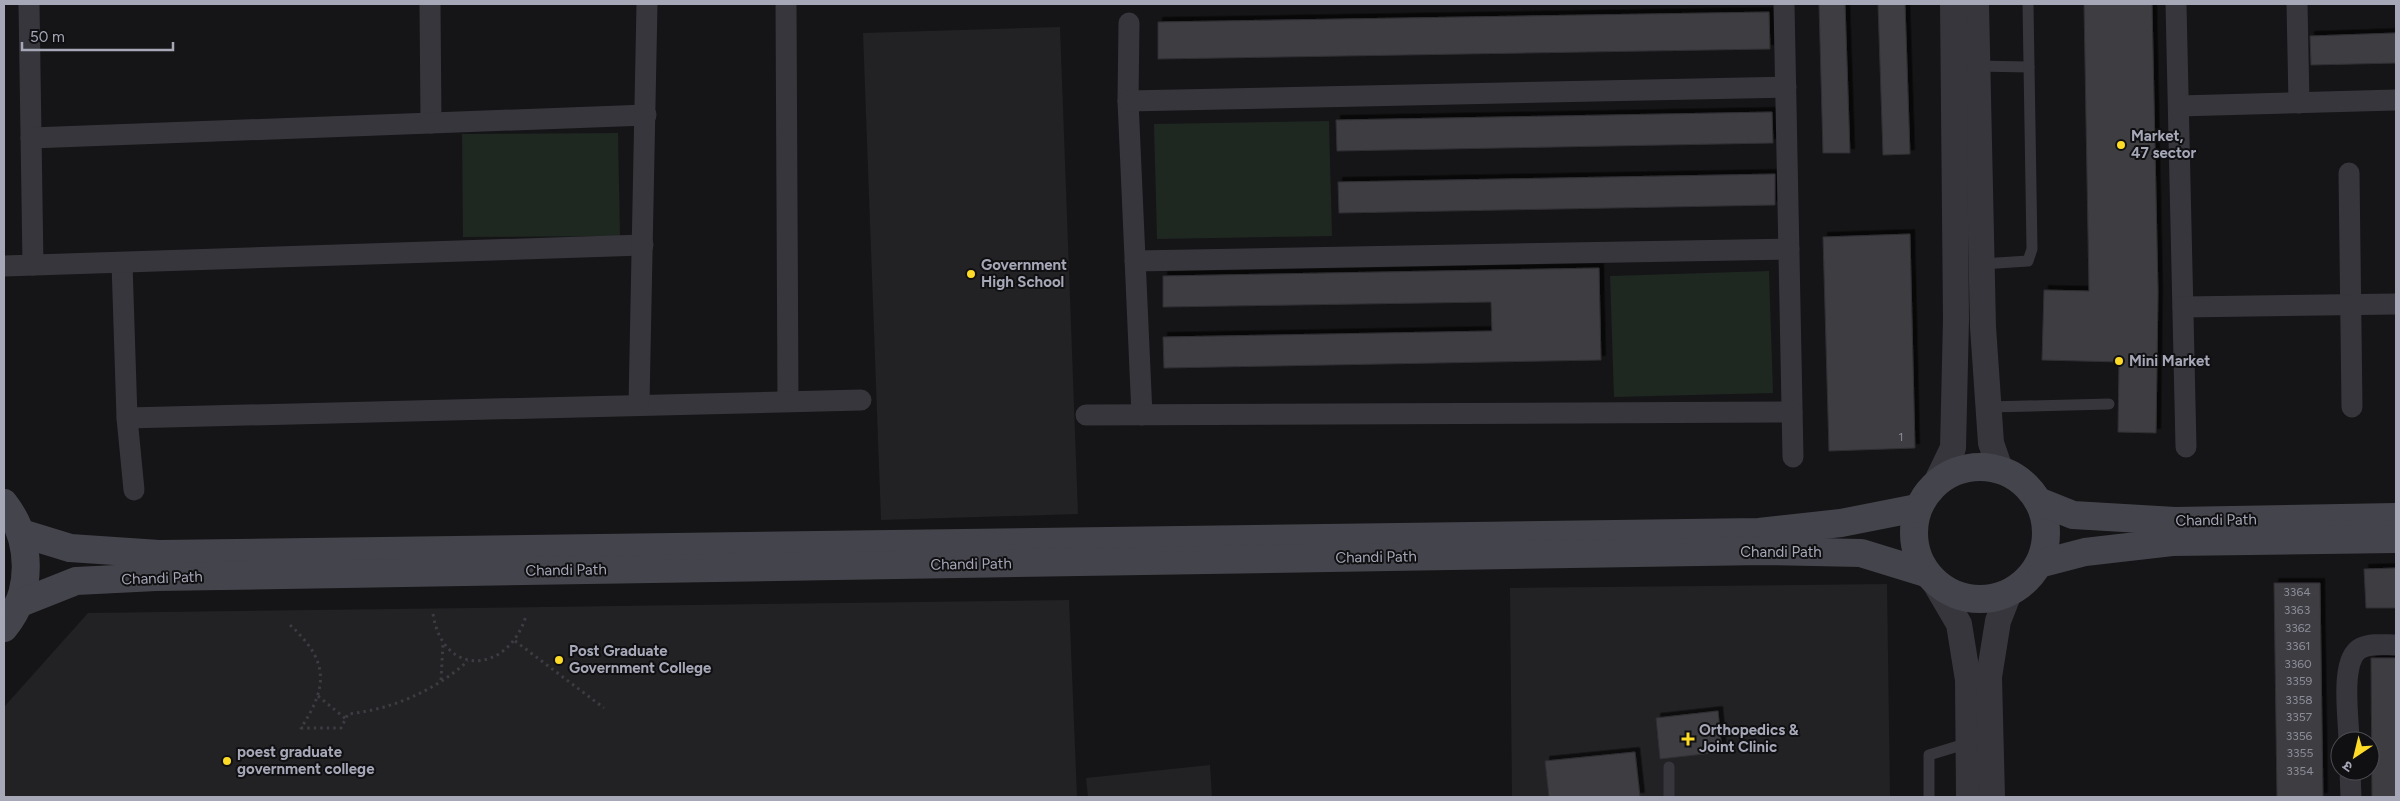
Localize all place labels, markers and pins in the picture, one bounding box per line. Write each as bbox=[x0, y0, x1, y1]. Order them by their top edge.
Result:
place label: Market, 47 sector bbox=[2131, 127, 2197, 162]
marker: Market, 47 sector bbox=[2115, 139, 2127, 151]
place label: Government High School bbox=[981, 256, 1067, 291]
marker: Government High School bbox=[965, 268, 977, 280]
place label: Mini Market bbox=[2129, 352, 2210, 370]
marker: Mini Market bbox=[2113, 355, 2125, 367]
place label: Post Graduate Government College bbox=[569, 642, 712, 677]
marker: Post Graduate Government College bbox=[553, 654, 565, 666]
place label: Orthopedics & Joint Clinic bbox=[1699, 721, 1799, 756]
marker: Orthopedics & Joint Clinic bbox=[1681, 732, 1695, 746]
place label: poest graduate government college bbox=[237, 743, 375, 778]
marker: poest graduate government college bbox=[221, 755, 233, 767]

